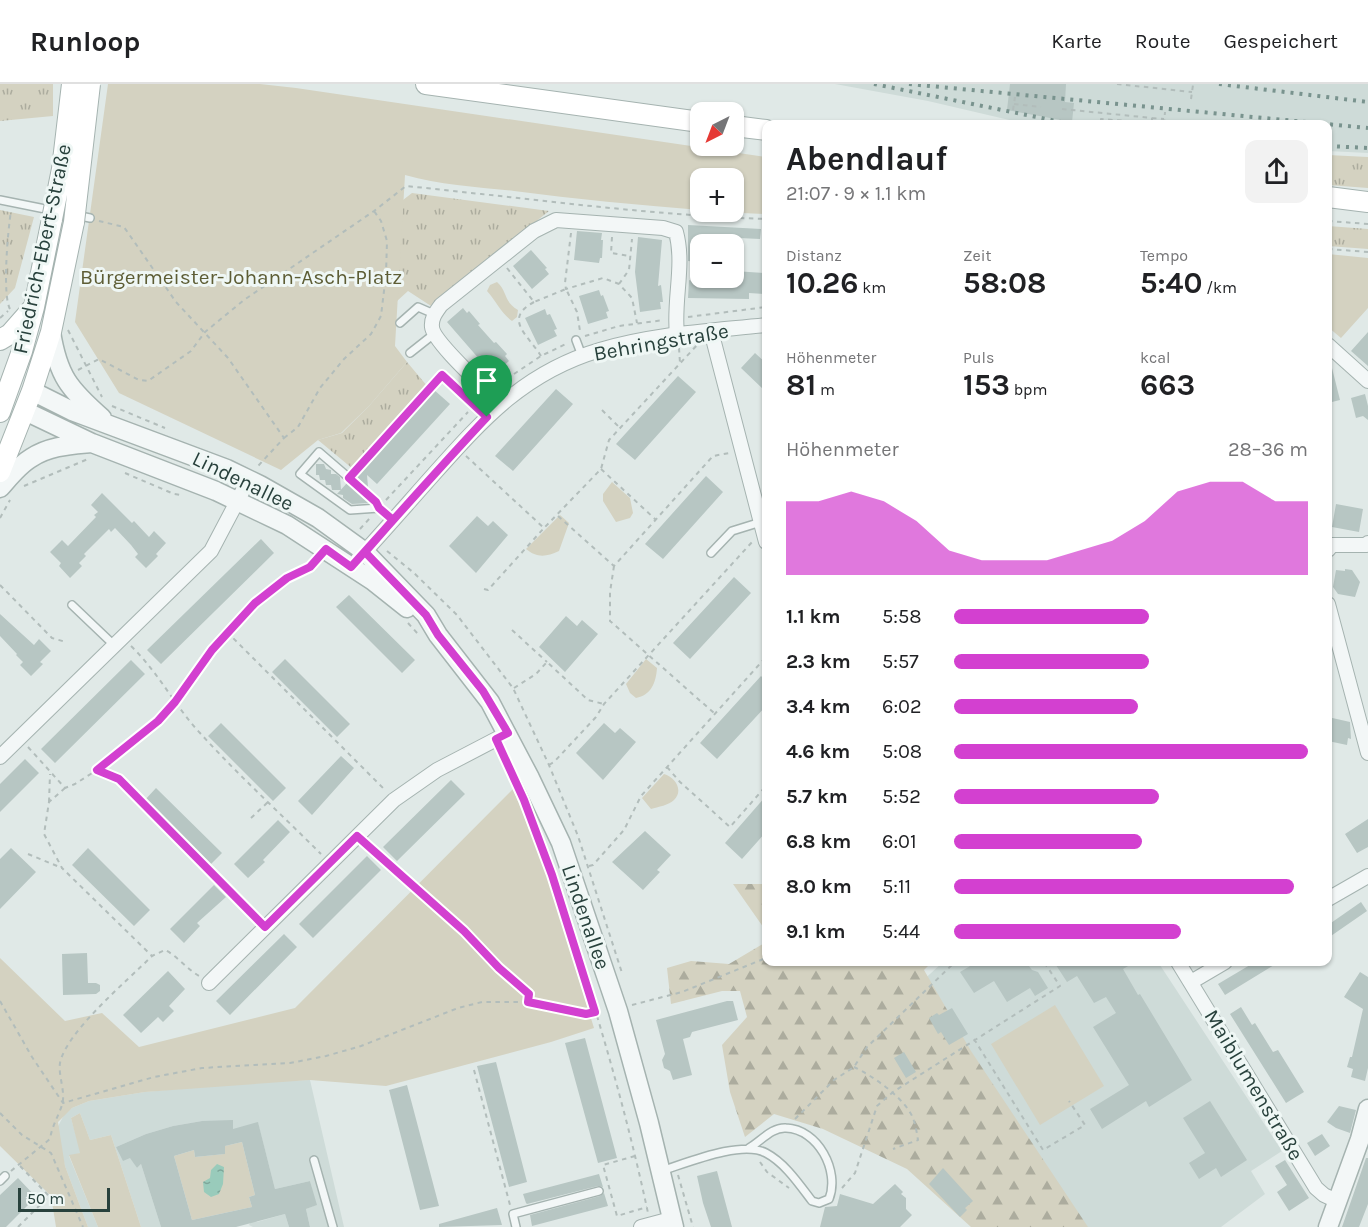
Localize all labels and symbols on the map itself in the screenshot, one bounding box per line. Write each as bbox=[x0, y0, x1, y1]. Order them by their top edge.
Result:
north arrow bbox=[690, 102, 744, 156]
street label: Friedrich-Ebert-Straße bbox=[8, 142, 76, 356]
park label: Bürgermeister-Johann-Asch-Platz bbox=[80, 265, 402, 289]
street label: Behringstraße bbox=[592, 318, 730, 366]
pin bbox=[461, 355, 512, 417]
street label: Lindenallee bbox=[189, 446, 297, 516]
street label: Lindenallee bbox=[557, 861, 615, 973]
street label: Maiblumenstraße bbox=[1200, 1005, 1308, 1165]
scale bar bbox=[18, 1185, 110, 1212]

